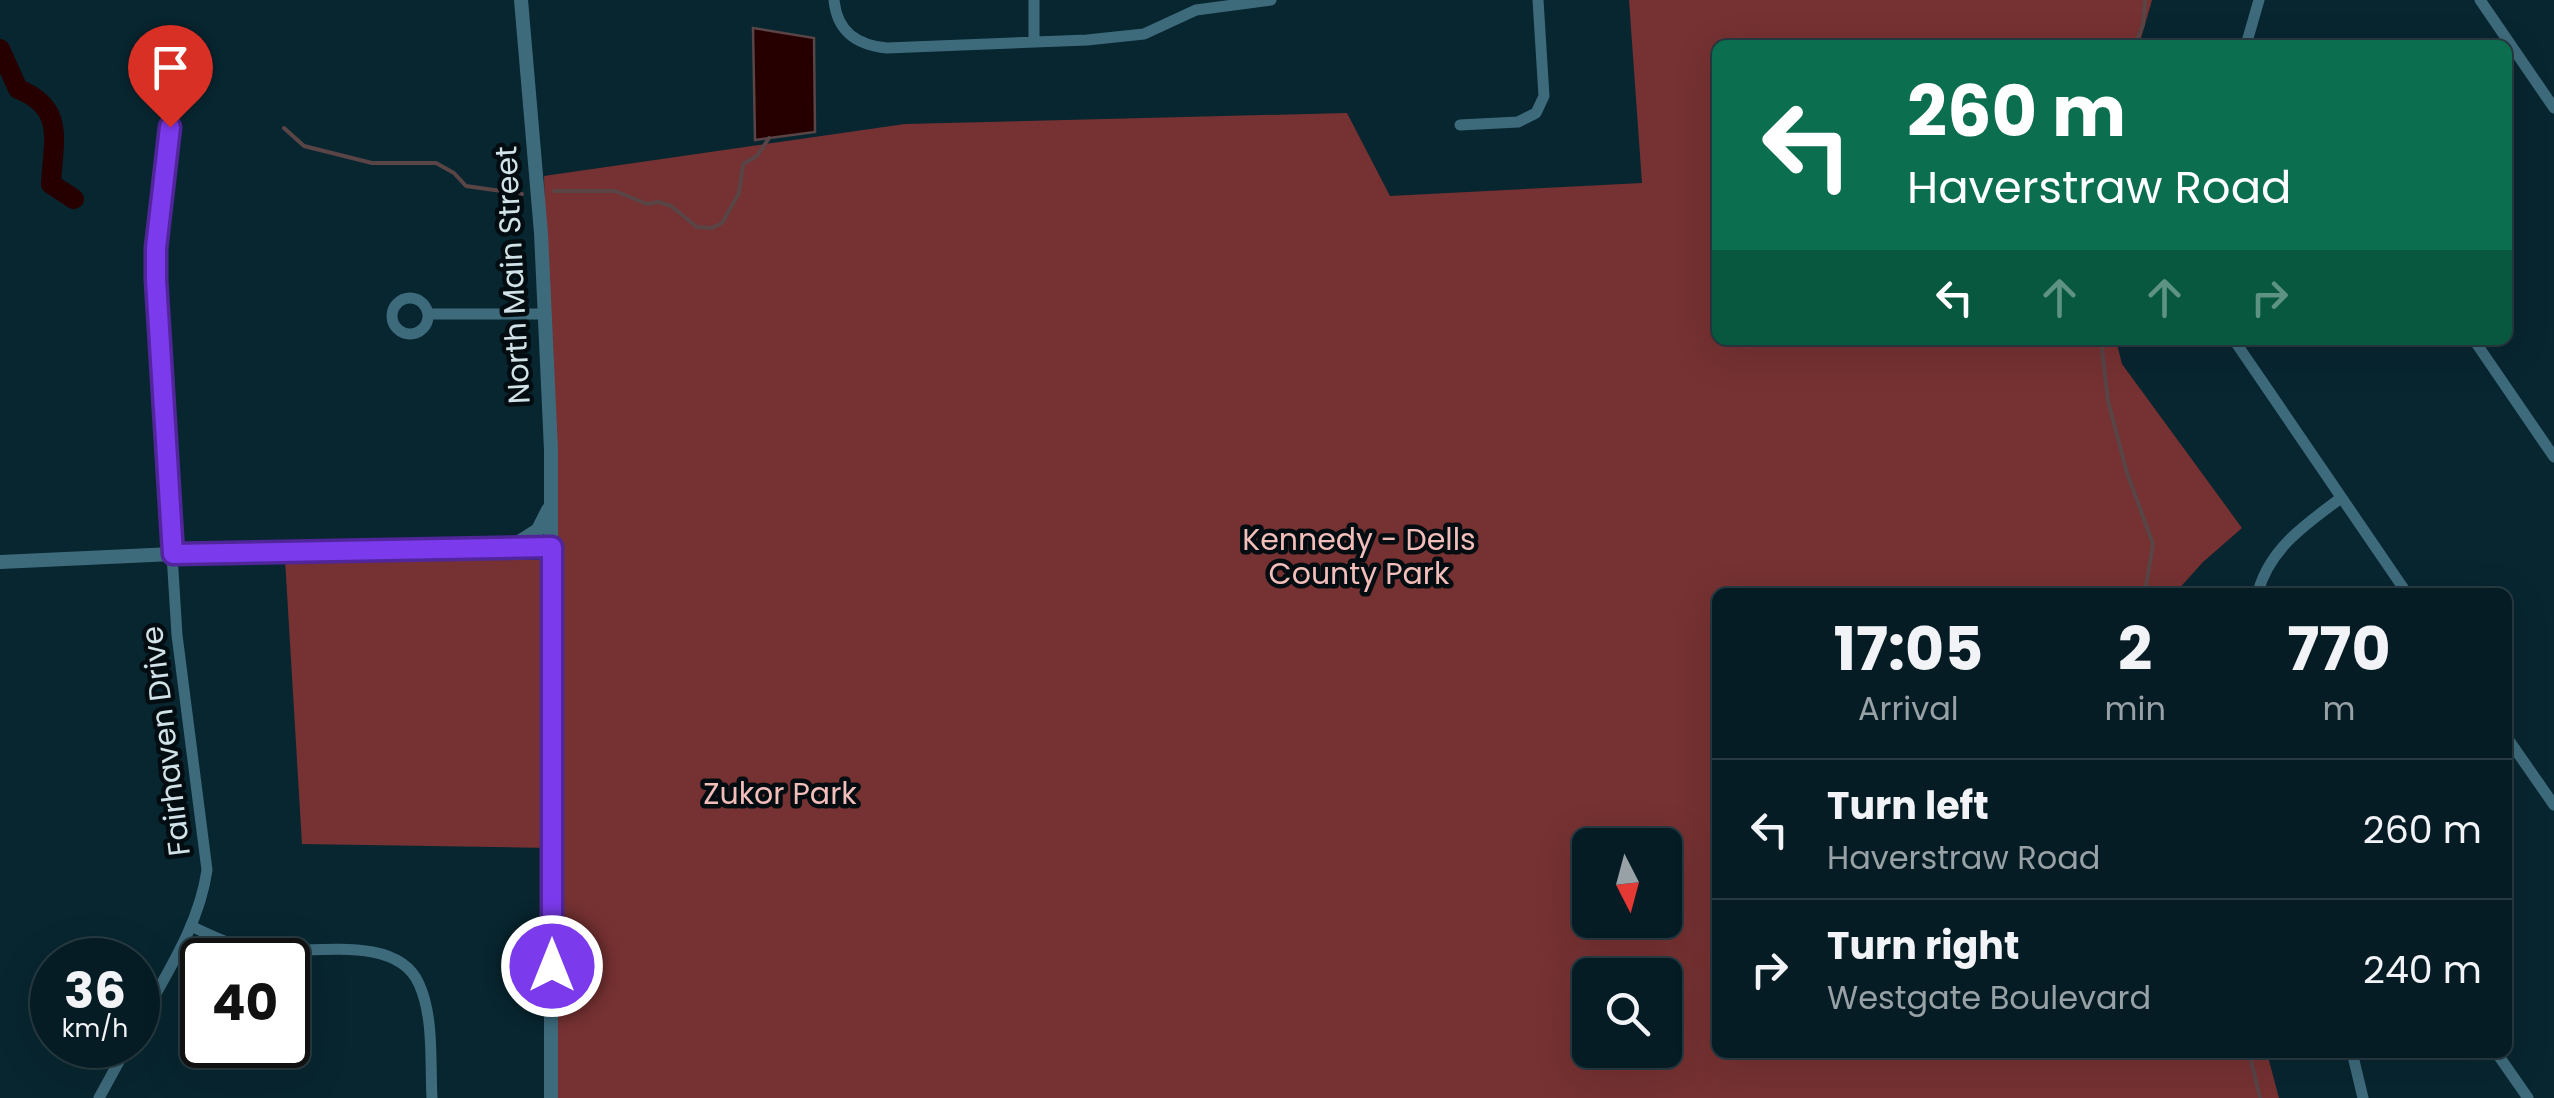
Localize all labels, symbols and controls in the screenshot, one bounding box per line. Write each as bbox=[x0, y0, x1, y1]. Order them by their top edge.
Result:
pin bbox=[128, 25, 213, 128]
icon: arrive bbox=[143, 40, 198, 95]
text: 260 m bbox=[1907, 62, 2126, 161]
icon: left bbox=[1742, 80, 1872, 210]
street label: North Main Street bbox=[484, 145, 541, 405]
text: Haverstraw Road bbox=[1907, 156, 2291, 219]
icon: left bbox=[1927, 270, 1982, 325]
icon: ahead bbox=[2032, 270, 2087, 325]
icon: ahead bbox=[2137, 270, 2192, 325]
icon: right bbox=[2242, 270, 2297, 325]
park label: Kennedy - Dells County Park bbox=[1242, 518, 1476, 595]
text: 17:05 bbox=[1833, 607, 1983, 691]
text: 2 bbox=[2118, 607, 2152, 691]
text: 770 bbox=[2287, 607, 2391, 691]
street label: Fairhaven Drive bbox=[130, 624, 201, 858]
text: Arrival bbox=[1858, 686, 1959, 731]
text: min bbox=[2105, 686, 2166, 731]
text: m bbox=[2322, 686, 2355, 731]
park label: Zukor Park bbox=[703, 772, 857, 815]
text: Turn left bbox=[1827, 779, 1989, 832]
icon: left bbox=[1742, 802, 1797, 857]
text: 260 m bbox=[2363, 803, 2482, 856]
north arrow bbox=[1572, 828, 1682, 938]
map controls bbox=[1572, 828, 1682, 1068]
text: Haverstraw Road bbox=[1827, 835, 2100, 880]
position arrow bbox=[500, 914, 604, 1018]
text: Turn right bbox=[1827, 919, 2019, 972]
speed limit sign: 40 bbox=[180, 938, 310, 1068]
icon: right bbox=[1742, 942, 1797, 997]
text: 240 m bbox=[2363, 943, 2482, 996]
text: 36 bbox=[64, 955, 126, 1026]
button: search bbox=[1572, 958, 1682, 1068]
text: Westgate Boulevard bbox=[1827, 975, 2151, 1020]
text: km/h bbox=[62, 1011, 128, 1046]

